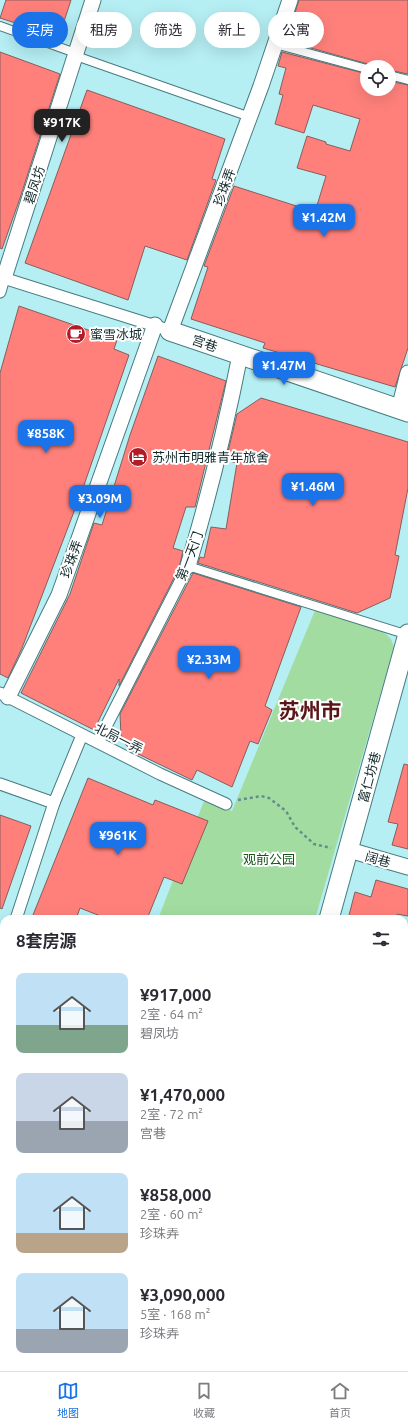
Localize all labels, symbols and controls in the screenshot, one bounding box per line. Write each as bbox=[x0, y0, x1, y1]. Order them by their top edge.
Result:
chip: 买房 bbox=[12, 12, 68, 48]
chip: 租房 bbox=[76, 12, 132, 48]
chip: 筛选 bbox=[140, 12, 196, 48]
chip: 新上 bbox=[204, 12, 260, 48]
chip: 公寓 bbox=[268, 12, 324, 48]
map controls bbox=[360, 60, 396, 96]
button: locate bbox=[360, 60, 396, 96]
pin: ¥917K bbox=[34, 109, 90, 143]
text: ¥917K bbox=[43, 115, 81, 129]
street label: 碧凤坊 bbox=[21, 164, 47, 206]
street label: 珍珠弄 bbox=[211, 166, 237, 208]
pin: ¥1.42M bbox=[291, 204, 357, 238]
text: ¥1.42M bbox=[302, 210, 346, 224]
cafe icon: 蜜雪冰城 bbox=[65, 323, 87, 345]
place label: 蜜雪冰城 bbox=[90, 327, 142, 341]
street label: 宫巷 bbox=[190, 332, 220, 354]
pin: ¥1.47M bbox=[251, 352, 317, 386]
text: ¥1.47M bbox=[262, 358, 306, 372]
pin: ¥858K bbox=[18, 420, 74, 454]
text: ¥858K bbox=[27, 426, 65, 440]
hotel icon: 苏州市明雅青年旅舍 bbox=[127, 446, 149, 468]
place label: 苏州市明雅青年旅舍 bbox=[152, 450, 269, 464]
pin: ¥1.46M bbox=[280, 473, 346, 507]
text: ¥1.46M bbox=[291, 479, 335, 493]
pin: ¥3.09M bbox=[67, 485, 133, 519]
text: ¥3.09M bbox=[78, 491, 122, 505]
street label: 第一天门 bbox=[173, 529, 205, 583]
street label: 珍珠弄 bbox=[58, 538, 84, 580]
pin: ¥2.33M bbox=[176, 646, 242, 680]
text: ¥2.33M bbox=[187, 652, 231, 666]
district label: 苏州市 bbox=[279, 698, 342, 722]
street label: 北局一弄 bbox=[93, 720, 145, 756]
street label: 富仁坊巷 bbox=[356, 750, 382, 804]
pin: ¥961K bbox=[90, 822, 146, 856]
text: ¥961K bbox=[99, 828, 137, 842]
street label: 阔巷 bbox=[364, 849, 392, 869]
park label: 观前公园 bbox=[243, 852, 295, 866]
icon: filters bbox=[370, 928, 392, 950]
text: 8套房源 bbox=[16, 931, 77, 950]
text: ¥917,000 bbox=[140, 985, 211, 1004]
icon: home bbox=[48, 989, 96, 1037]
text: 2室 · 64 m² bbox=[140, 1007, 203, 1021]
text: 碧凤坊 bbox=[140, 1026, 179, 1040]
text: ¥1,470,000 bbox=[140, 1085, 225, 1104]
icon: home bbox=[48, 1089, 96, 1137]
text: 2室 · 72 m² bbox=[140, 1107, 203, 1121]
text: 宫巷 bbox=[140, 1126, 166, 1140]
text: ¥858,000 bbox=[140, 1185, 211, 1204]
icon: home bbox=[48, 1189, 96, 1237]
text: 2室 · 60 m² bbox=[140, 1207, 203, 1221]
text: 珍珠弄 bbox=[140, 1226, 179, 1240]
text: ¥3,090,000 bbox=[140, 1285, 225, 1304]
icon: home bbox=[48, 1289, 96, 1337]
text: 5室 · 168 m² bbox=[140, 1307, 210, 1321]
text: 珍珠弄 bbox=[140, 1326, 179, 1340]
tab: 地图 bbox=[57, 1380, 79, 1420]
tab: 收藏 bbox=[193, 1380, 215, 1420]
tab: 首页 bbox=[329, 1380, 351, 1420]

